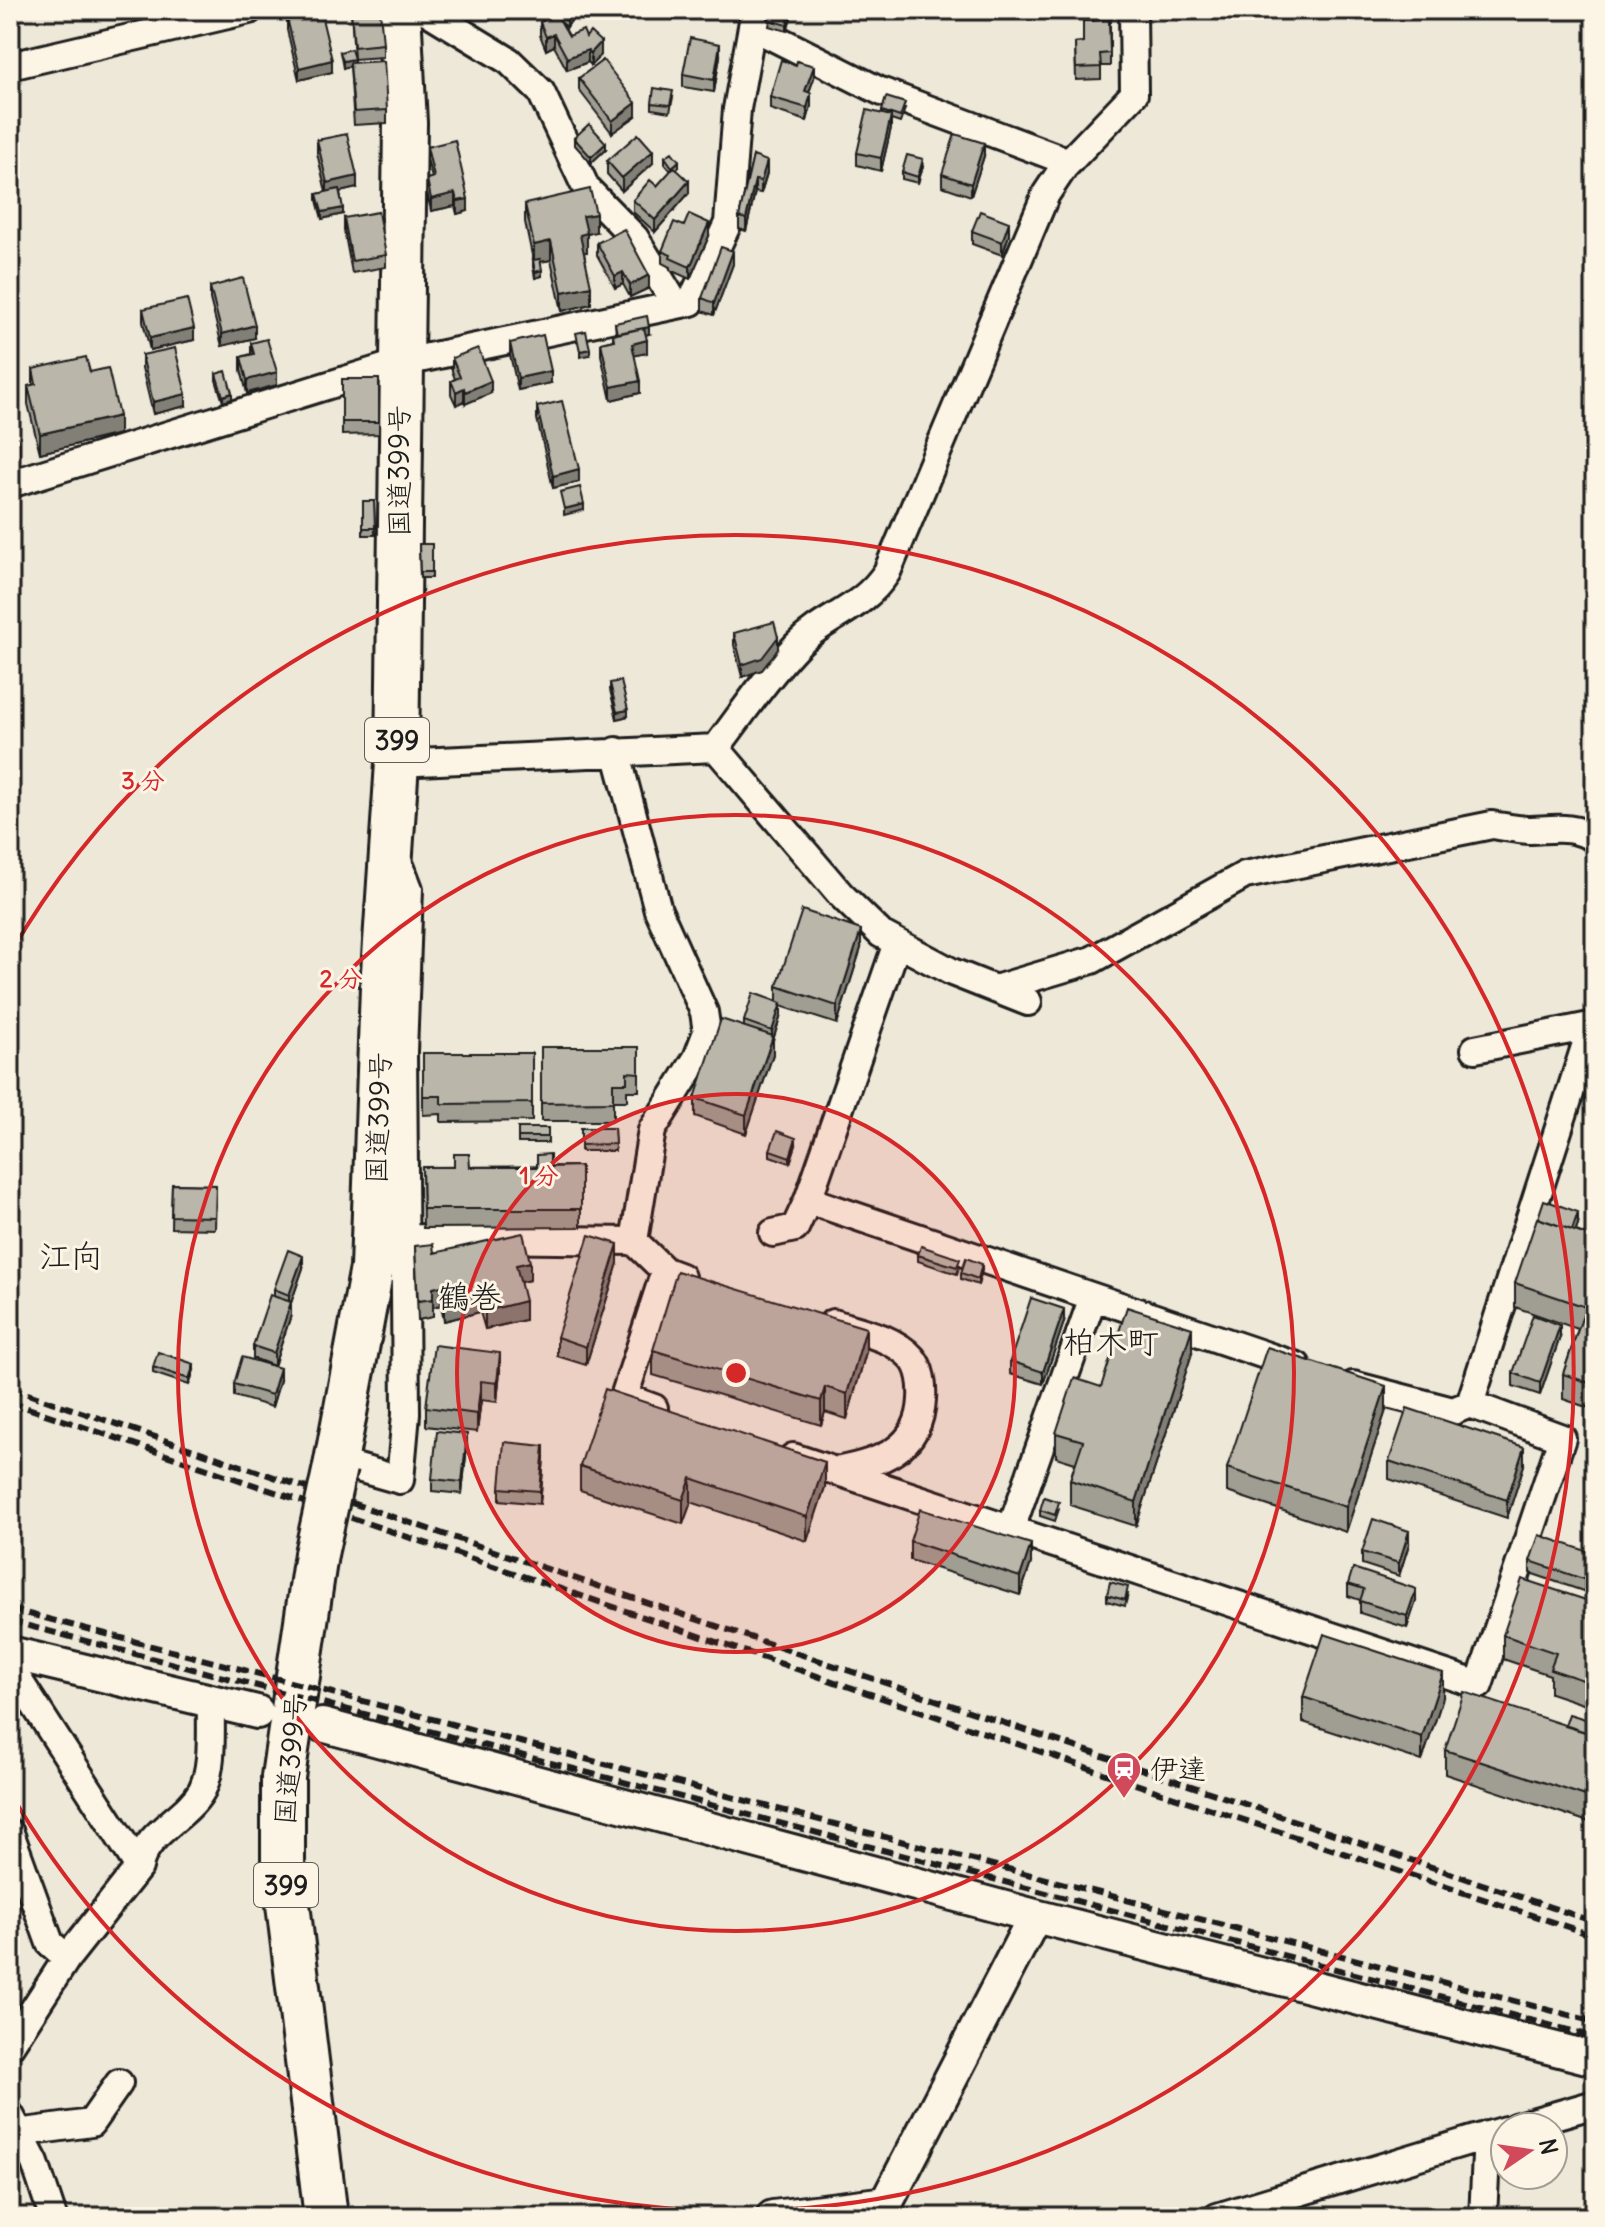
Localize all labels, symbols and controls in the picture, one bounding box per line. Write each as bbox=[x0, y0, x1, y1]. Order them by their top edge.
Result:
street label: 国道399号 bbox=[381, 405, 417, 537]
road number: 399 bbox=[365, 718, 429, 762]
text: 3 分 bbox=[121, 765, 165, 795]
text: 2 分 bbox=[320, 963, 362, 993]
street label: 国道399号 bbox=[358, 1051, 398, 1185]
text: 1 分 bbox=[519, 1160, 559, 1190]
district label: 江向 bbox=[39, 1235, 103, 1276]
district label: 鶴巻 bbox=[438, 1276, 502, 1317]
district label: 柏木町 bbox=[1063, 1321, 1159, 1362]
centre of rings bbox=[722, 1359, 750, 1387]
street label: 国道399号 bbox=[266, 1692, 314, 1826]
station icon: 伊達 bbox=[1105, 1750, 1143, 1800]
place label: 伊達 bbox=[1150, 1751, 1206, 1787]
road number: 399 bbox=[254, 1863, 318, 1907]
north arrow bbox=[1489, 2111, 1569, 2191]
text: N bbox=[1533, 2136, 1564, 2157]

